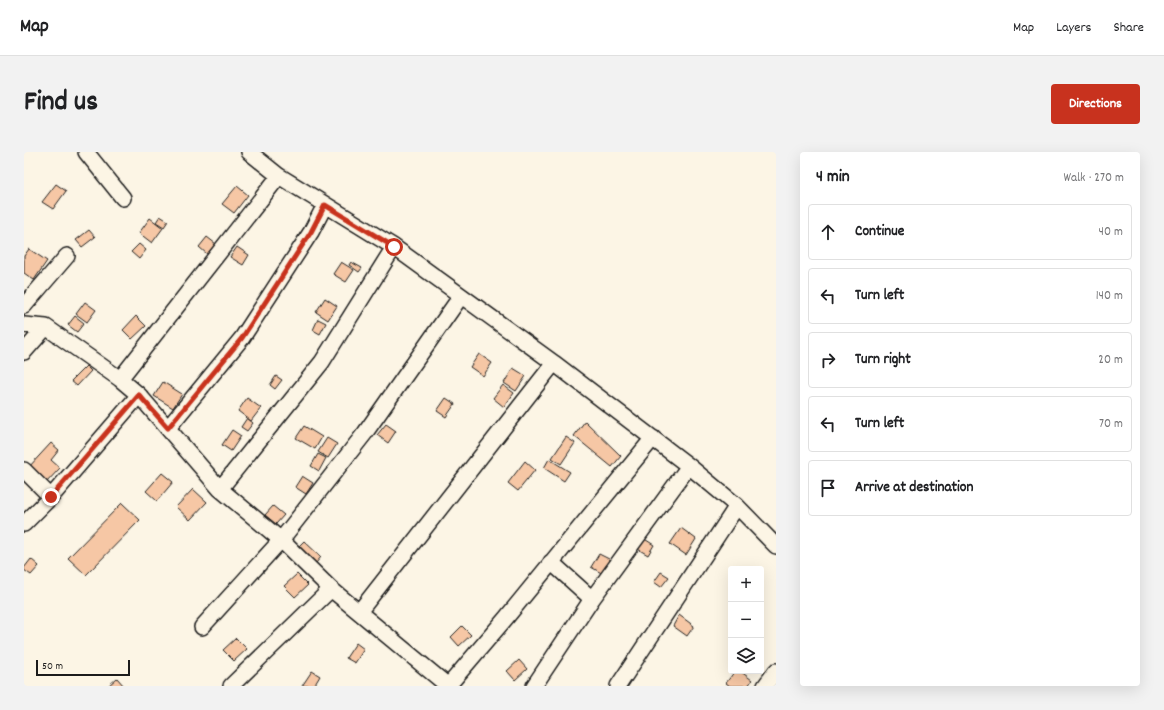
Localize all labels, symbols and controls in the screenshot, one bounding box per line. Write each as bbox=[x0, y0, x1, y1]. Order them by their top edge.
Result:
text: Map bbox=[20, 14, 49, 41]
text: Map bbox=[1013, 18, 1034, 38]
text: Layers bbox=[1056, 18, 1091, 38]
text: Share bbox=[1113, 18, 1144, 38]
text: Find us bbox=[24, 84, 98, 124]
button: Directions bbox=[1051, 84, 1140, 124]
text: 4 min bbox=[816, 166, 850, 190]
text: Walk · 270 m bbox=[1063, 169, 1124, 188]
icon: ahead bbox=[817, 221, 839, 243]
text: Continue bbox=[855, 221, 904, 243]
text: 40 m bbox=[1099, 223, 1123, 242]
route start bbox=[385, 238, 403, 256]
icon: left bbox=[817, 285, 839, 307]
text: Turn left bbox=[855, 285, 904, 307]
text: 140 m bbox=[1096, 287, 1123, 306]
icon: right bbox=[817, 349, 839, 371]
text: Turn right bbox=[855, 349, 911, 371]
text: 20 m bbox=[1098, 351, 1123, 370]
icon: left bbox=[817, 413, 839, 435]
text: Turn left bbox=[855, 413, 904, 435]
text: 70 m bbox=[1099, 415, 1123, 434]
icon: arrive bbox=[817, 477, 839, 499]
text: Arrive at destination bbox=[855, 477, 973, 499]
route end bbox=[42, 488, 60, 506]
map controls bbox=[728, 566, 764, 674]
button: + bbox=[728, 566, 764, 602]
button: − bbox=[728, 602, 764, 638]
button: layers bbox=[728, 638, 764, 674]
scale bar bbox=[36, 658, 130, 677]
text: 50 m bbox=[42, 659, 63, 675]

